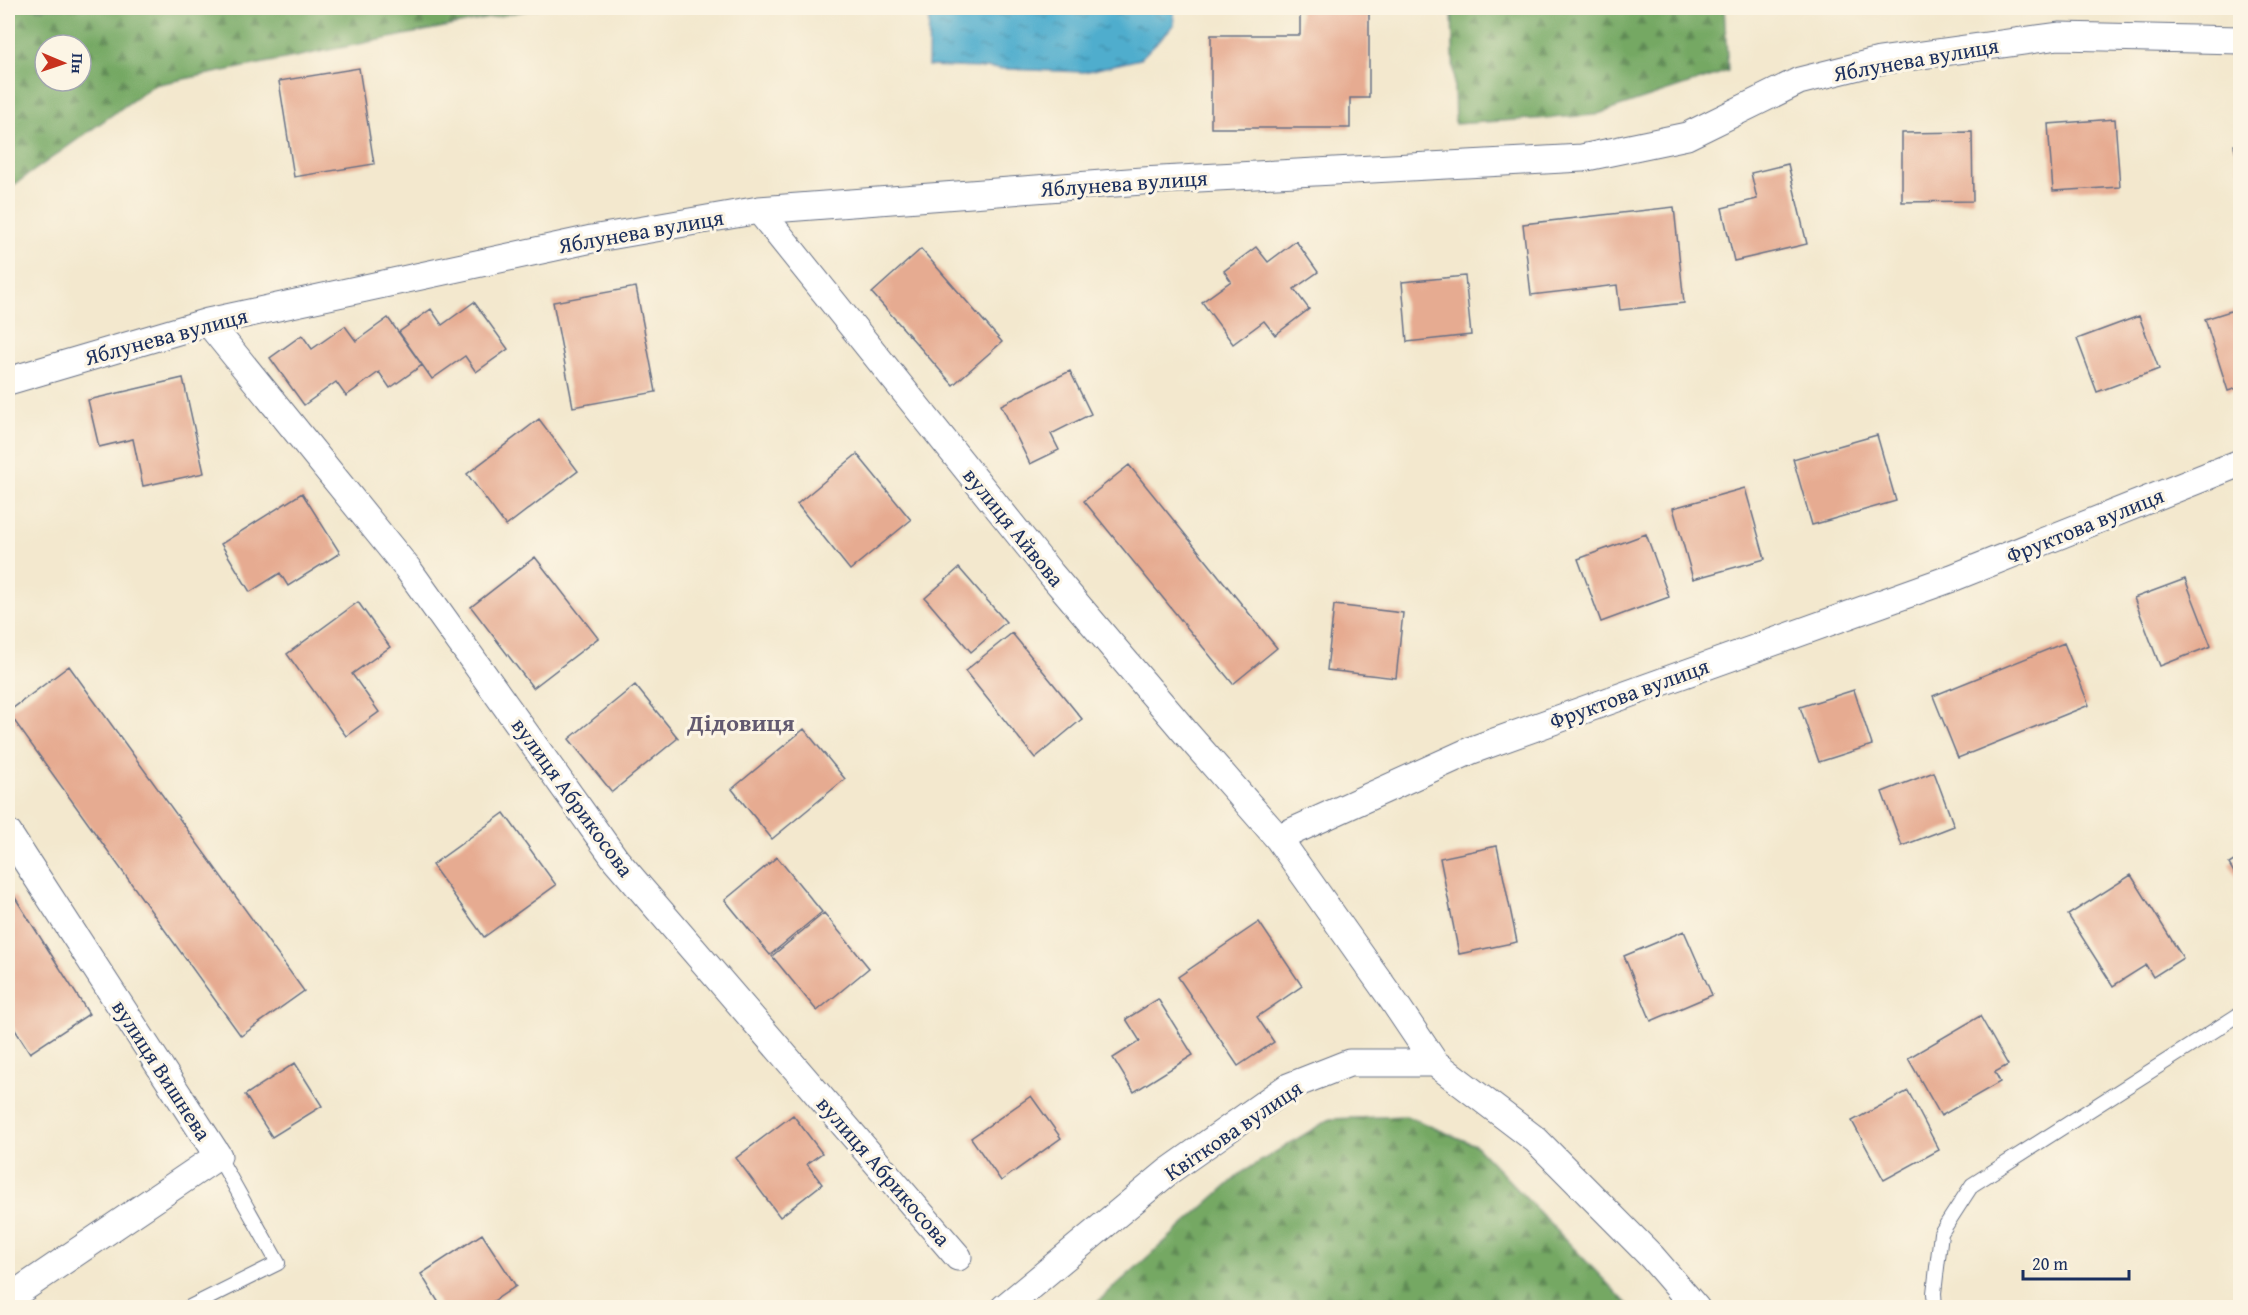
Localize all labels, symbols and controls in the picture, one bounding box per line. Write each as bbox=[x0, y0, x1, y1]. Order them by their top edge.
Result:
street label: Яблунева вулиця bbox=[1830, 29, 2001, 89]
north arrow bbox=[33, 33, 93, 93]
text: Пн bbox=[66, 53, 90, 74]
street label: Яблунева вулиця bbox=[1038, 161, 1209, 205]
street label: Яблунева вулиця bbox=[555, 201, 726, 261]
street label: Яблунева вулиця bbox=[80, 299, 251, 373]
street label: вулиця Айвова bbox=[956, 461, 1072, 594]
street label: Фруктова вулиця bbox=[2001, 479, 2169, 571]
street label: Фруктова вулиця bbox=[1545, 649, 1713, 737]
district label: Дідовиця bbox=[686, 705, 795, 740]
street label: вулиця Абрикосова bbox=[504, 711, 642, 884]
street label: вулиця Вишнева bbox=[104, 993, 220, 1147]
street label: Квіткова вулиця bbox=[1157, 1072, 1309, 1188]
street label: вулиця Абрикосова bbox=[810, 1089, 959, 1254]
scale bar bbox=[2023, 1243, 2130, 1281]
text: 20 m bbox=[2032, 1250, 2068, 1277]

